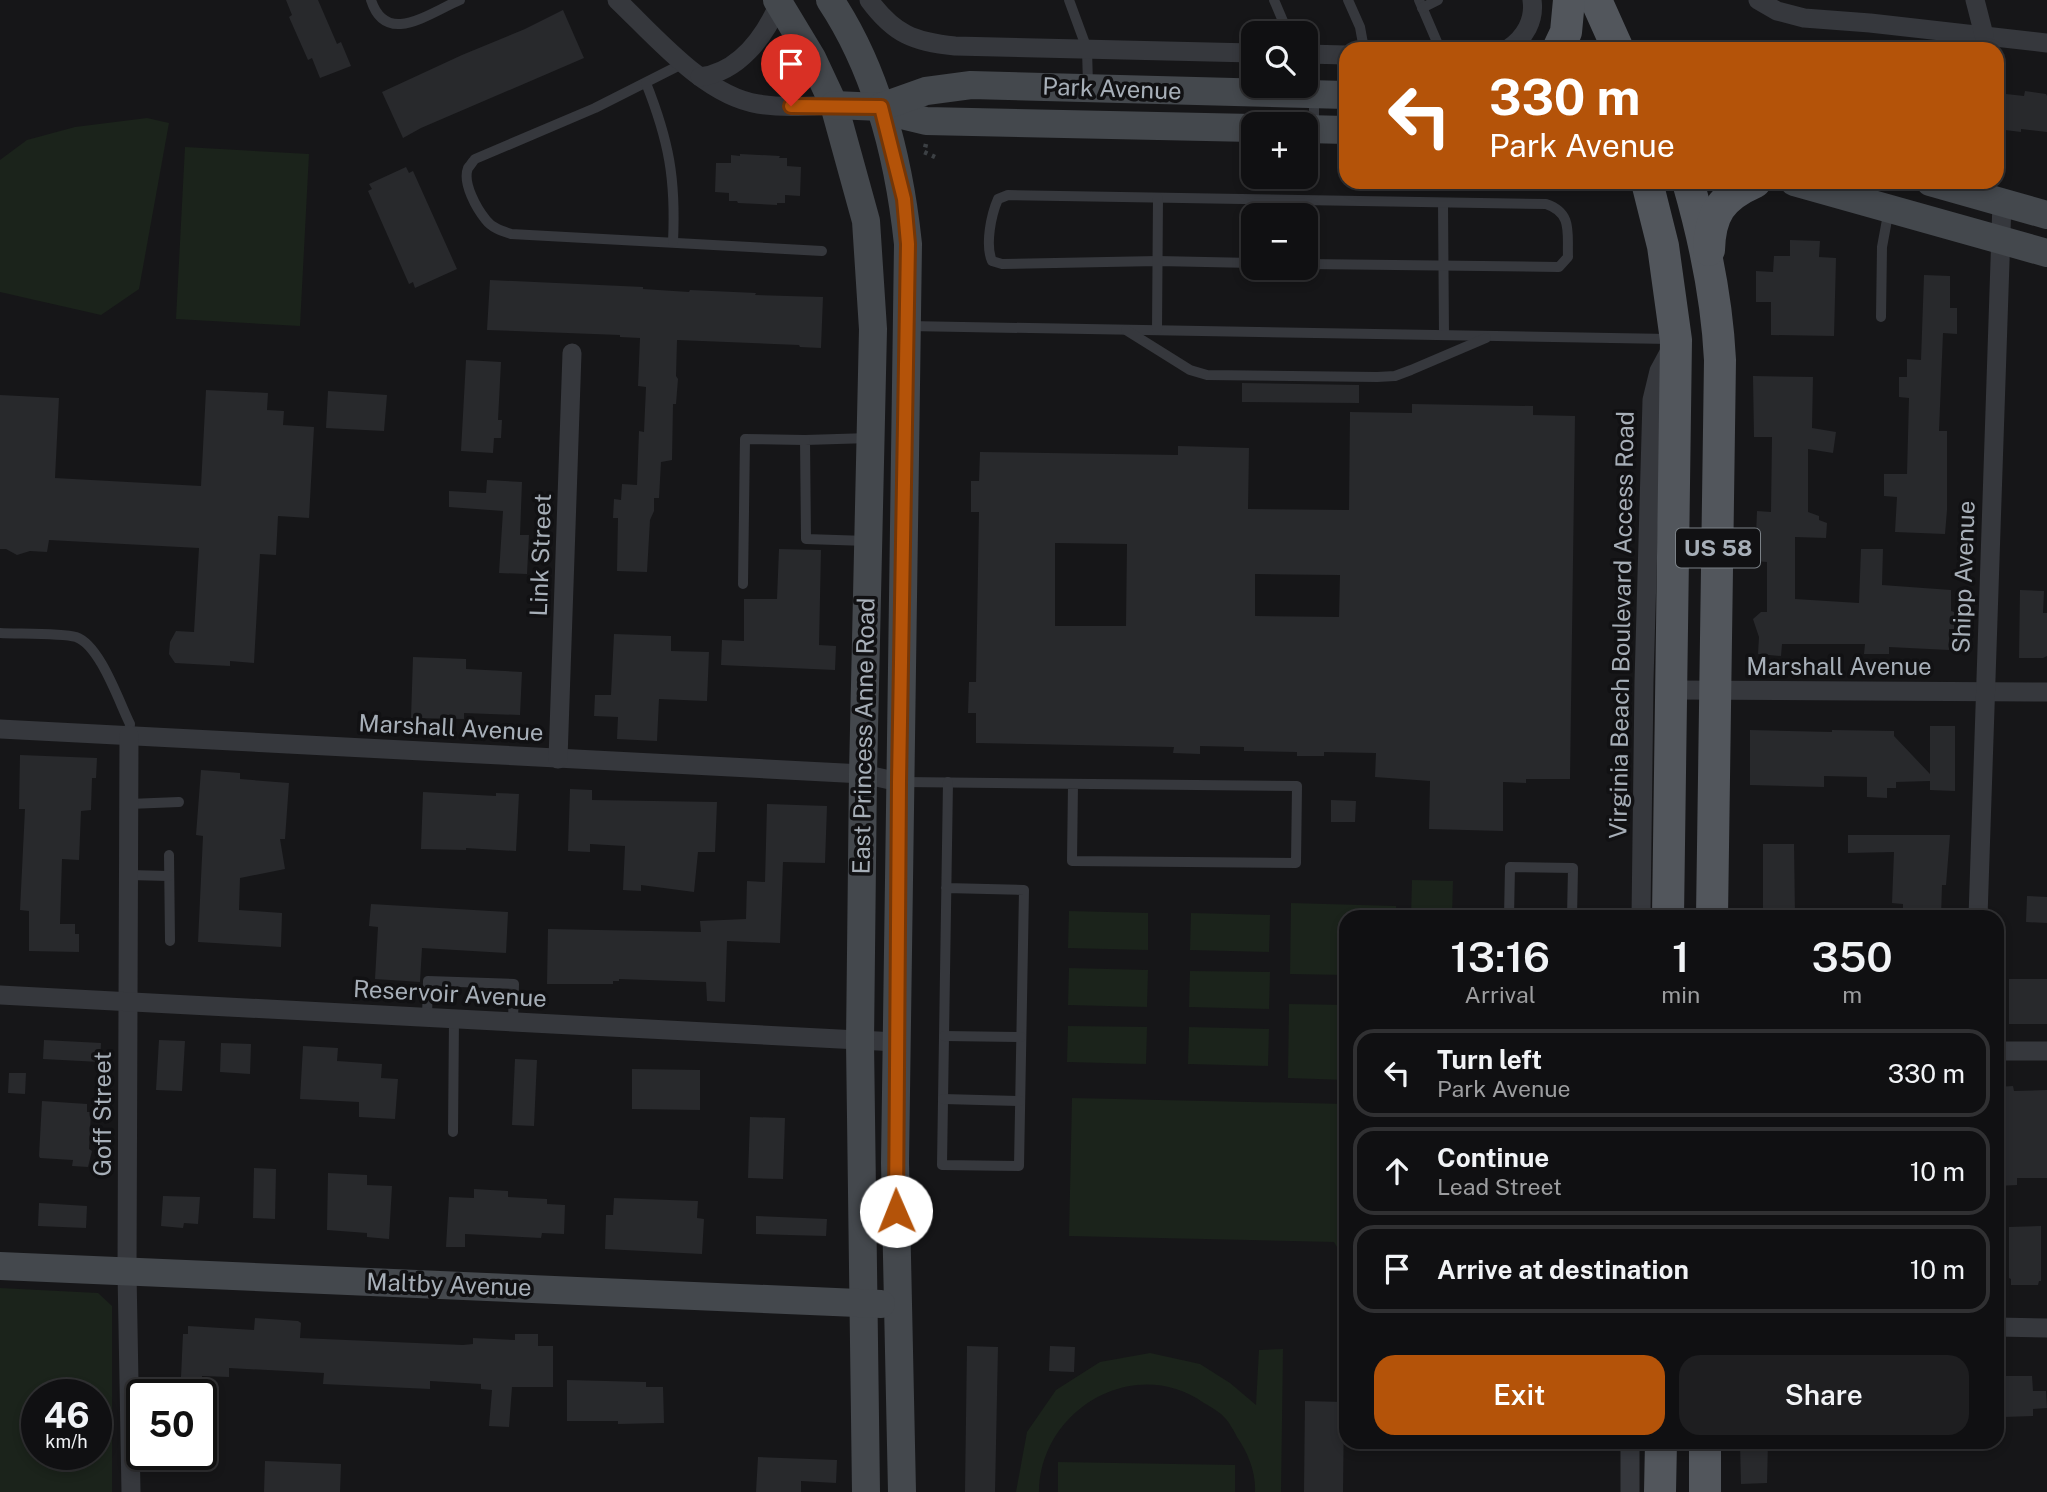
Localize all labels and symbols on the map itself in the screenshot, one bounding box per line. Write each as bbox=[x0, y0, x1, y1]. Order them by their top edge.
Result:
pin bbox=[761, 34, 821, 106]
street label: Park Avenue bbox=[1042, 72, 1182, 104]
street label: Virginia Beach Boulevard Access Road bbox=[1603, 411, 1639, 839]
street label: Link Street bbox=[524, 493, 556, 617]
street label: Shipp Avenue bbox=[1946, 500, 1980, 654]
road number: US 58 bbox=[1676, 528, 1760, 568]
street label: East Princess Anne Road bbox=[847, 597, 879, 875]
street label: Marshall Avenue bbox=[1746, 652, 1932, 680]
street label: Marshall Avenue bbox=[358, 708, 544, 746]
street label: Reservoir Avenue bbox=[352, 974, 548, 1012]
street label: Goff Street bbox=[88, 1051, 116, 1177]
position arrow bbox=[859, 1174, 933, 1248]
street label: Maltby Avenue bbox=[366, 1267, 532, 1301]
speed limit sign: 50 bbox=[126, 1379, 217, 1470]

